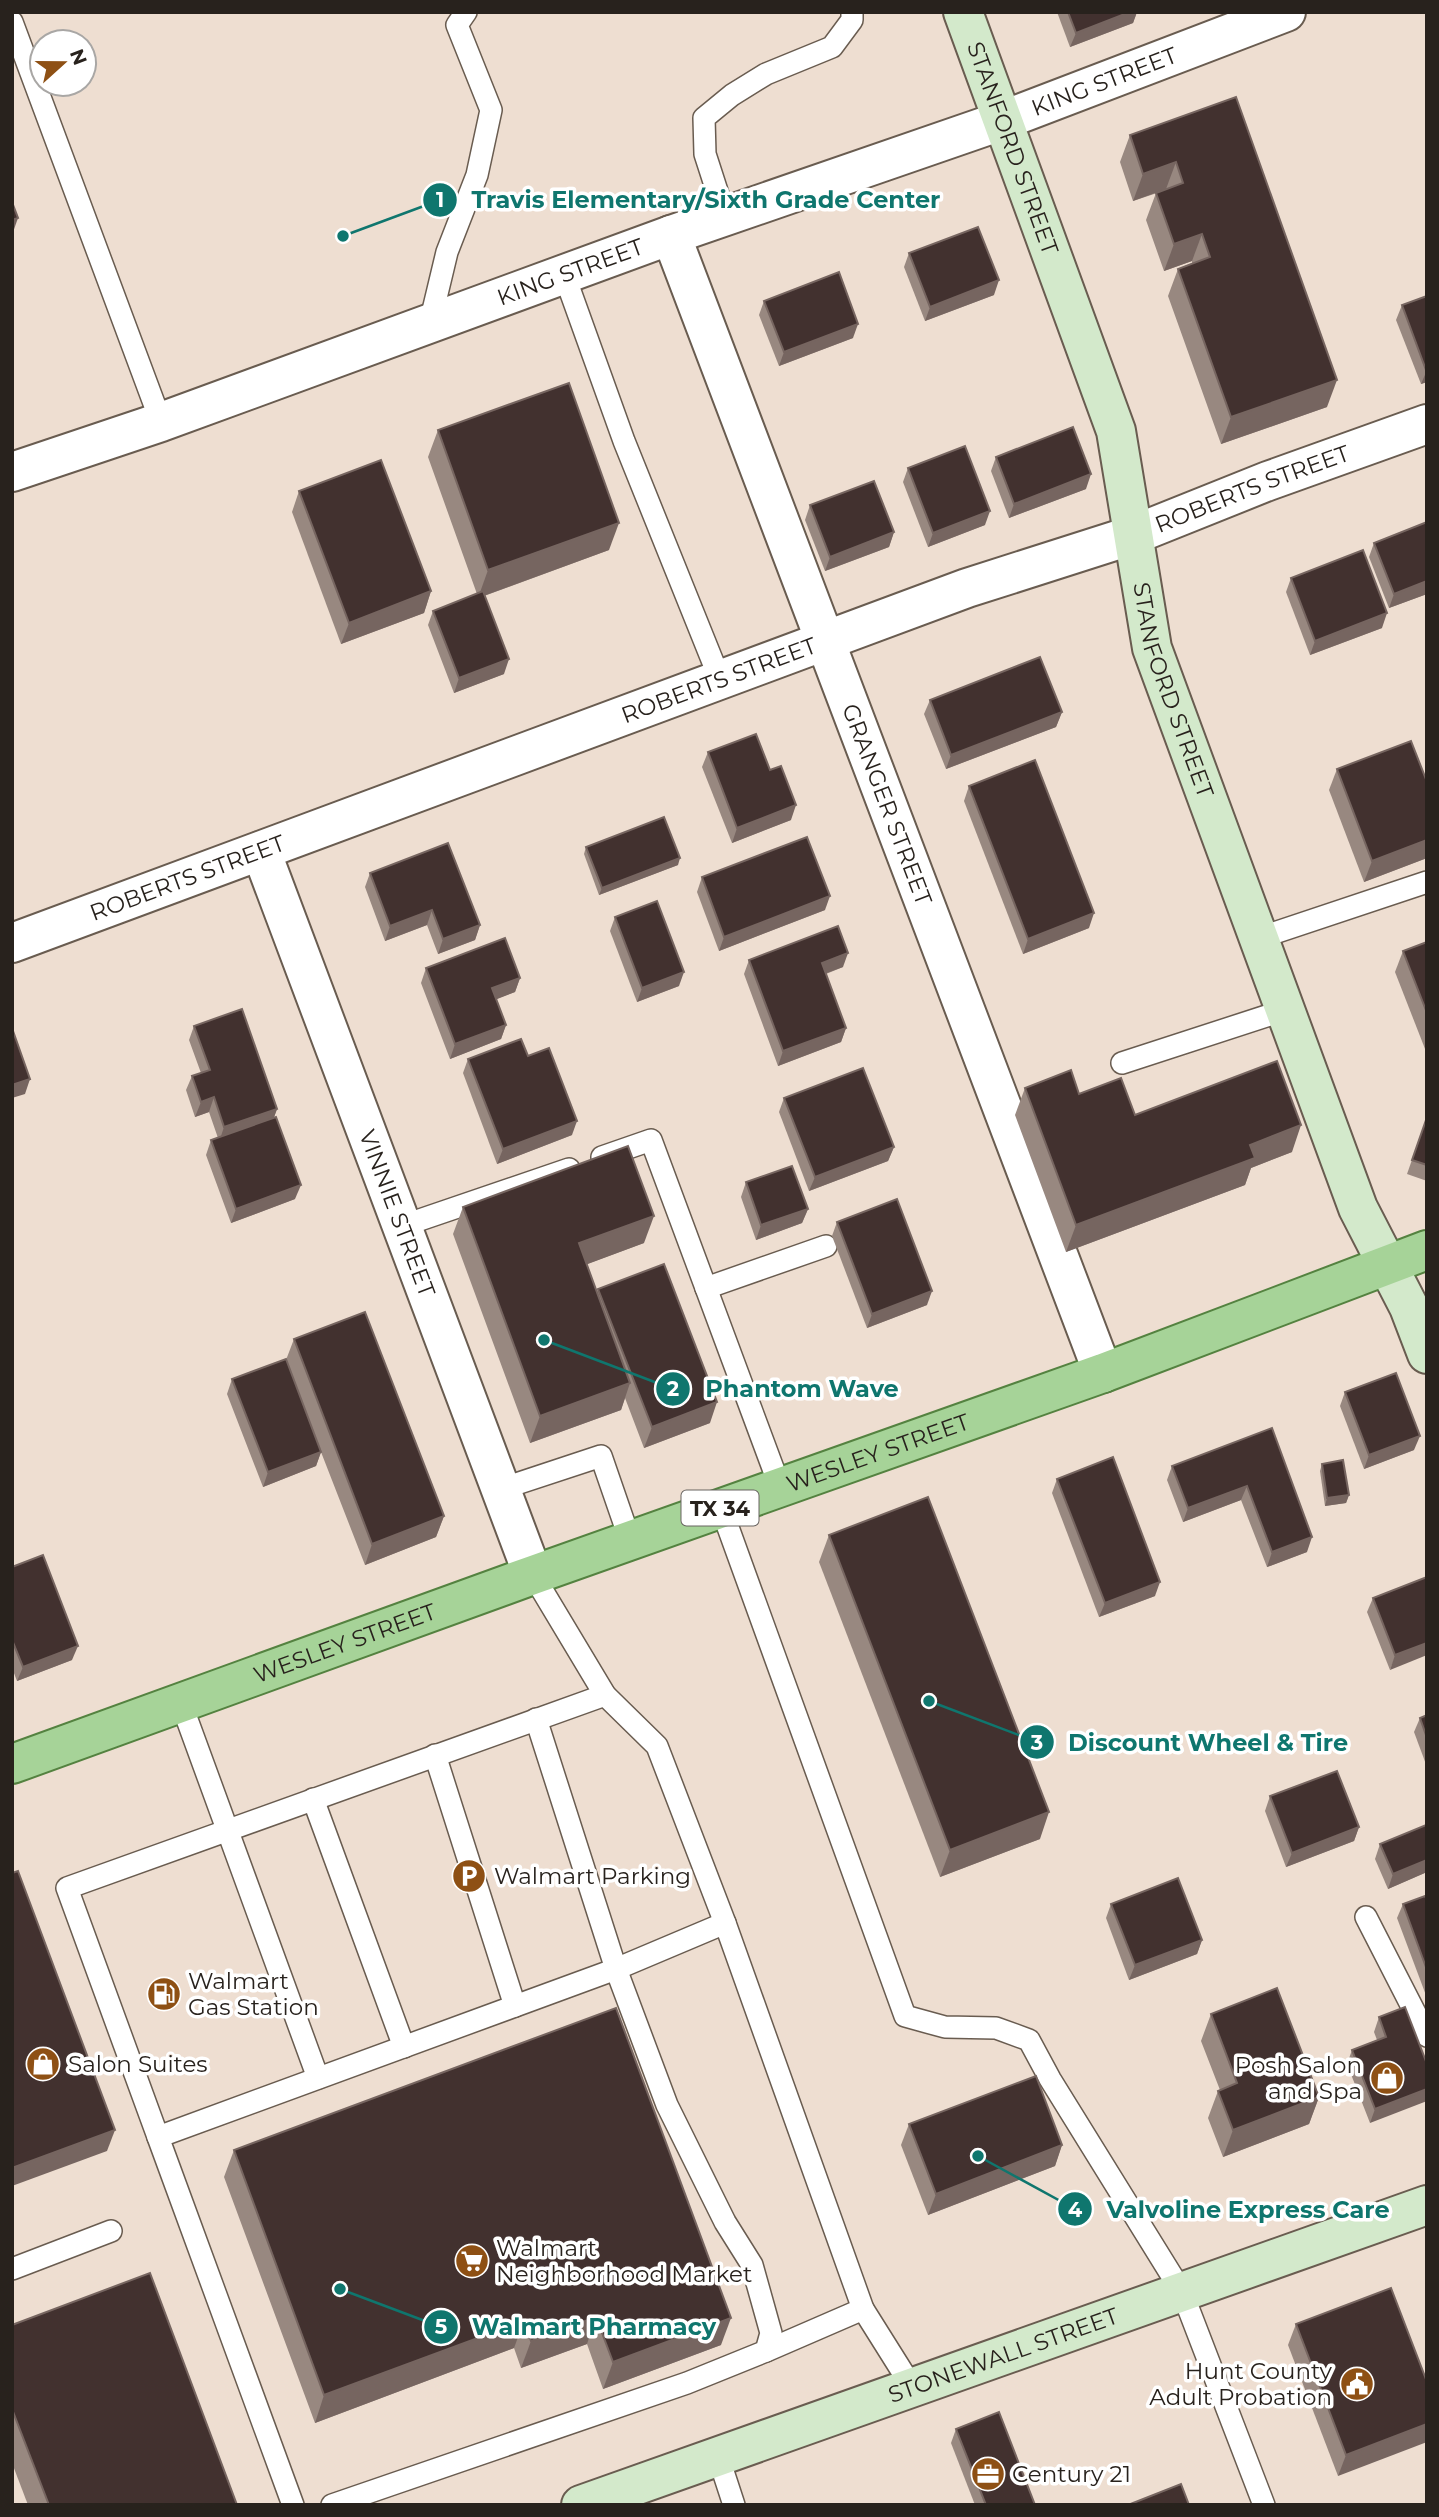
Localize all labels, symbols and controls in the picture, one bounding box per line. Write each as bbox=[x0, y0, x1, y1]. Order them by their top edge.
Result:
north arrow bbox=[28, 28, 98, 98]
street label: STANFORD STREET bbox=[961, 38, 1065, 259]
street label: KING STREET bbox=[1027, 41, 1182, 122]
text: N bbox=[65, 46, 92, 68]
callout: Travis Elementary/Sixth Grade Center bbox=[423, 177, 955, 222]
text: Travis Elementary/Sixth Grade Center bbox=[472, 185, 940, 214]
text: 1 bbox=[436, 187, 444, 212]
street label: KING STREET bbox=[493, 232, 648, 312]
street label: ROBERTS STREET bbox=[1151, 439, 1354, 539]
street label: STANFORD STREET bbox=[1127, 580, 1220, 802]
street label: ROBERTS STREET bbox=[617, 631, 821, 729]
street label: GRANGER STREET bbox=[836, 700, 938, 910]
street label: ROBERTS STREET bbox=[86, 829, 289, 927]
street label: VINNIE STREET bbox=[353, 1126, 441, 1301]
callout: Phantom Wave bbox=[656, 1366, 912, 1411]
text: Phantom Wave bbox=[705, 1374, 899, 1403]
text: 2 bbox=[667, 1376, 679, 1401]
street label: WESLEY STREET bbox=[783, 1407, 974, 1498]
road number: TX 34 bbox=[682, 1490, 758, 1526]
street label: WESLEY STREET bbox=[250, 1597, 441, 1689]
callout: Discount Wheel & Tire bbox=[1019, 1720, 1362, 1765]
text: Discount Wheel & Tire bbox=[1068, 1728, 1348, 1757]
text: 3 bbox=[1030, 1730, 1043, 1755]
parking icon: Walmart Parking bbox=[450, 1857, 488, 1895]
place label: Walmart Parking bbox=[494, 1862, 691, 1890]
place label: Walmart Gas Station bbox=[188, 1967, 319, 2021]
fuel station icon: Walmart Gas Station bbox=[145, 1975, 183, 2013]
shop icon: Salon Suites bbox=[24, 2045, 62, 2083]
place label: Salon Suites bbox=[68, 2050, 208, 2078]
place label: Posh Salon and Spa bbox=[1235, 2051, 1362, 2105]
shop icon: Posh Salon and Spa bbox=[1368, 2059, 1406, 2097]
callout: Valvoline Express Care bbox=[1058, 2187, 1404, 2232]
text: Valvoline Express Care bbox=[1105, 2195, 1390, 2224]
text: 4 bbox=[1068, 2197, 1083, 2222]
place label: Walmart Neighborhood Market bbox=[496, 2234, 752, 2288]
supermarket icon: Walmart Neighborhood Market bbox=[453, 2242, 491, 2280]
street label: STONEWALL STREET bbox=[884, 2301, 1123, 2409]
callout: Walmart Pharmacy bbox=[423, 2304, 731, 2349]
text: Walmart Pharmacy bbox=[472, 2312, 717, 2341]
text: 5 bbox=[435, 2314, 447, 2339]
place label: Hunt County Adult Probation bbox=[1149, 2357, 1333, 2411]
public building icon: Hunt County Adult Probation bbox=[1338, 2365, 1376, 2403]
office icon: Century 21 bbox=[969, 2455, 1007, 2493]
place label: Century 21 bbox=[1012, 2460, 1131, 2488]

